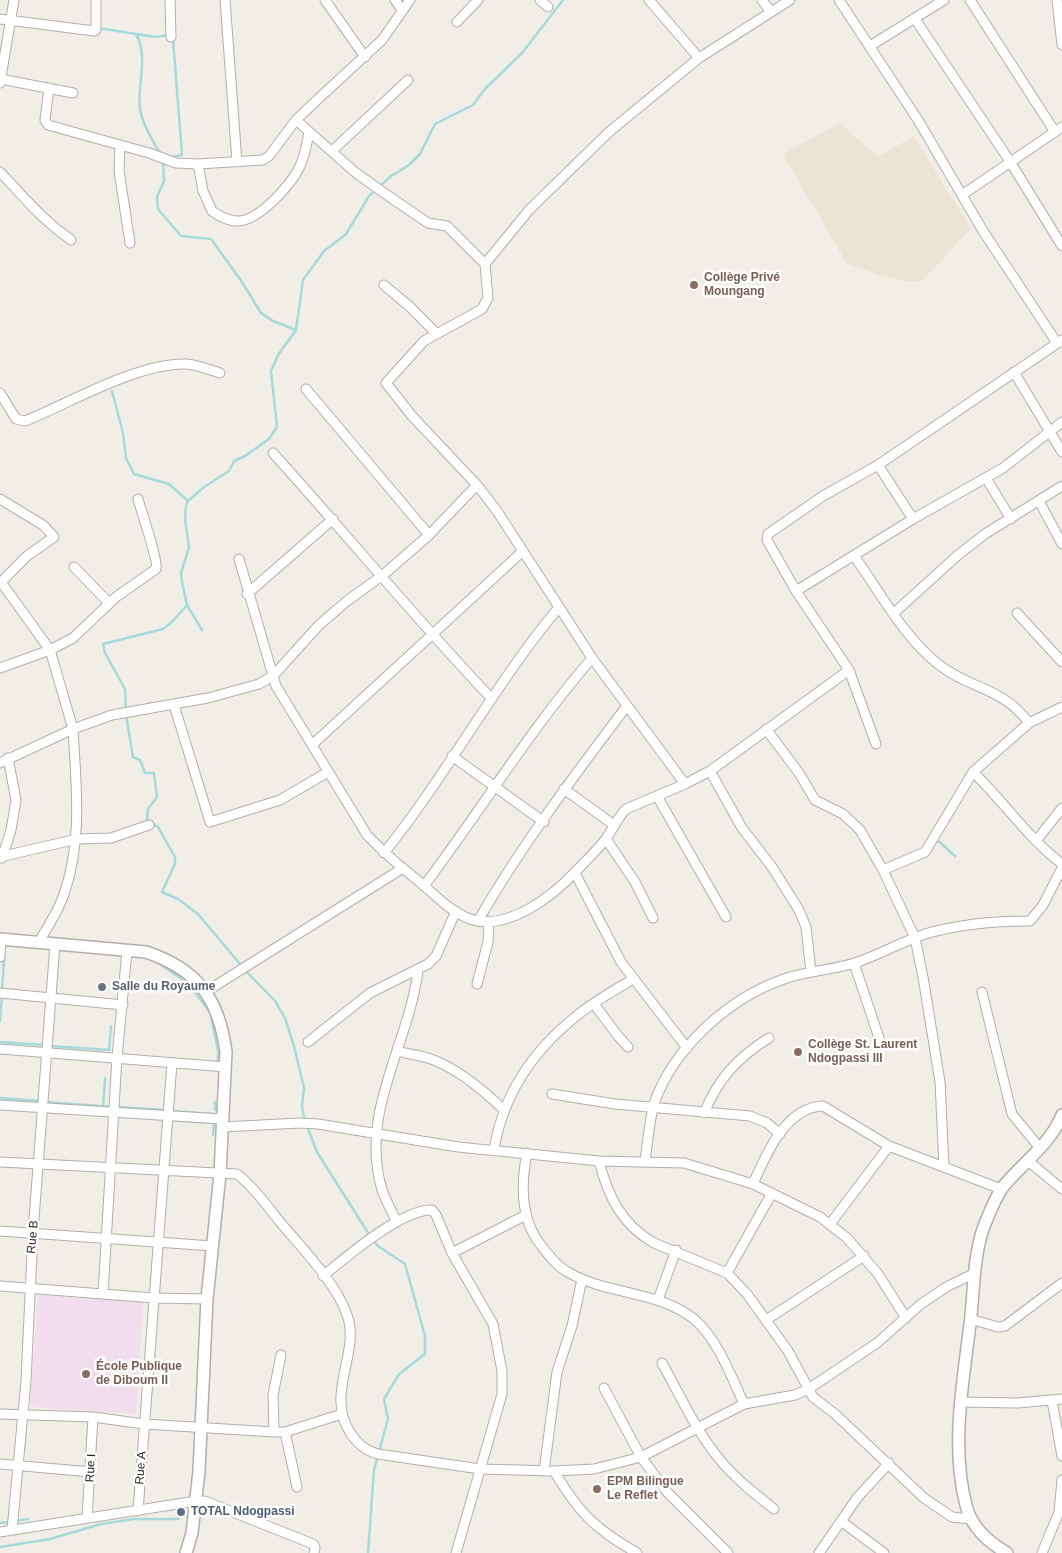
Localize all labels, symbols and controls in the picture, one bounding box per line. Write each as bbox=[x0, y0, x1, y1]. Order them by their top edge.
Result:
place label: Collège Privé Moungang bbox=[704, 271, 780, 299]
marker: Collège Privé Moungang bbox=[688, 279, 700, 291]
place label: Salle du Royaume bbox=[112, 980, 215, 994]
marker: Salle du Royaume bbox=[96, 981, 108, 993]
place label: Collège St. Laurent Ndogpassi III bbox=[808, 1038, 917, 1066]
marker: Collège St. Laurent Ndogpassi III bbox=[792, 1046, 804, 1058]
street label: Rue B bbox=[24, 1220, 42, 1254]
place label: École Publique de Diboum II bbox=[96, 1360, 182, 1388]
marker: École Publique de Diboum II bbox=[80, 1368, 92, 1380]
street label: Rue A bbox=[133, 1451, 149, 1485]
street label: Rue I bbox=[83, 1453, 99, 1483]
place label: EPM Bilingue Le Reflet bbox=[607, 1475, 684, 1503]
marker: EPM Bilingue Le Reflet bbox=[591, 1483, 603, 1495]
place label: TOTAL Ndogpassi bbox=[191, 1505, 295, 1519]
marker: TOTAL Ndogpassi bbox=[175, 1506, 187, 1518]

